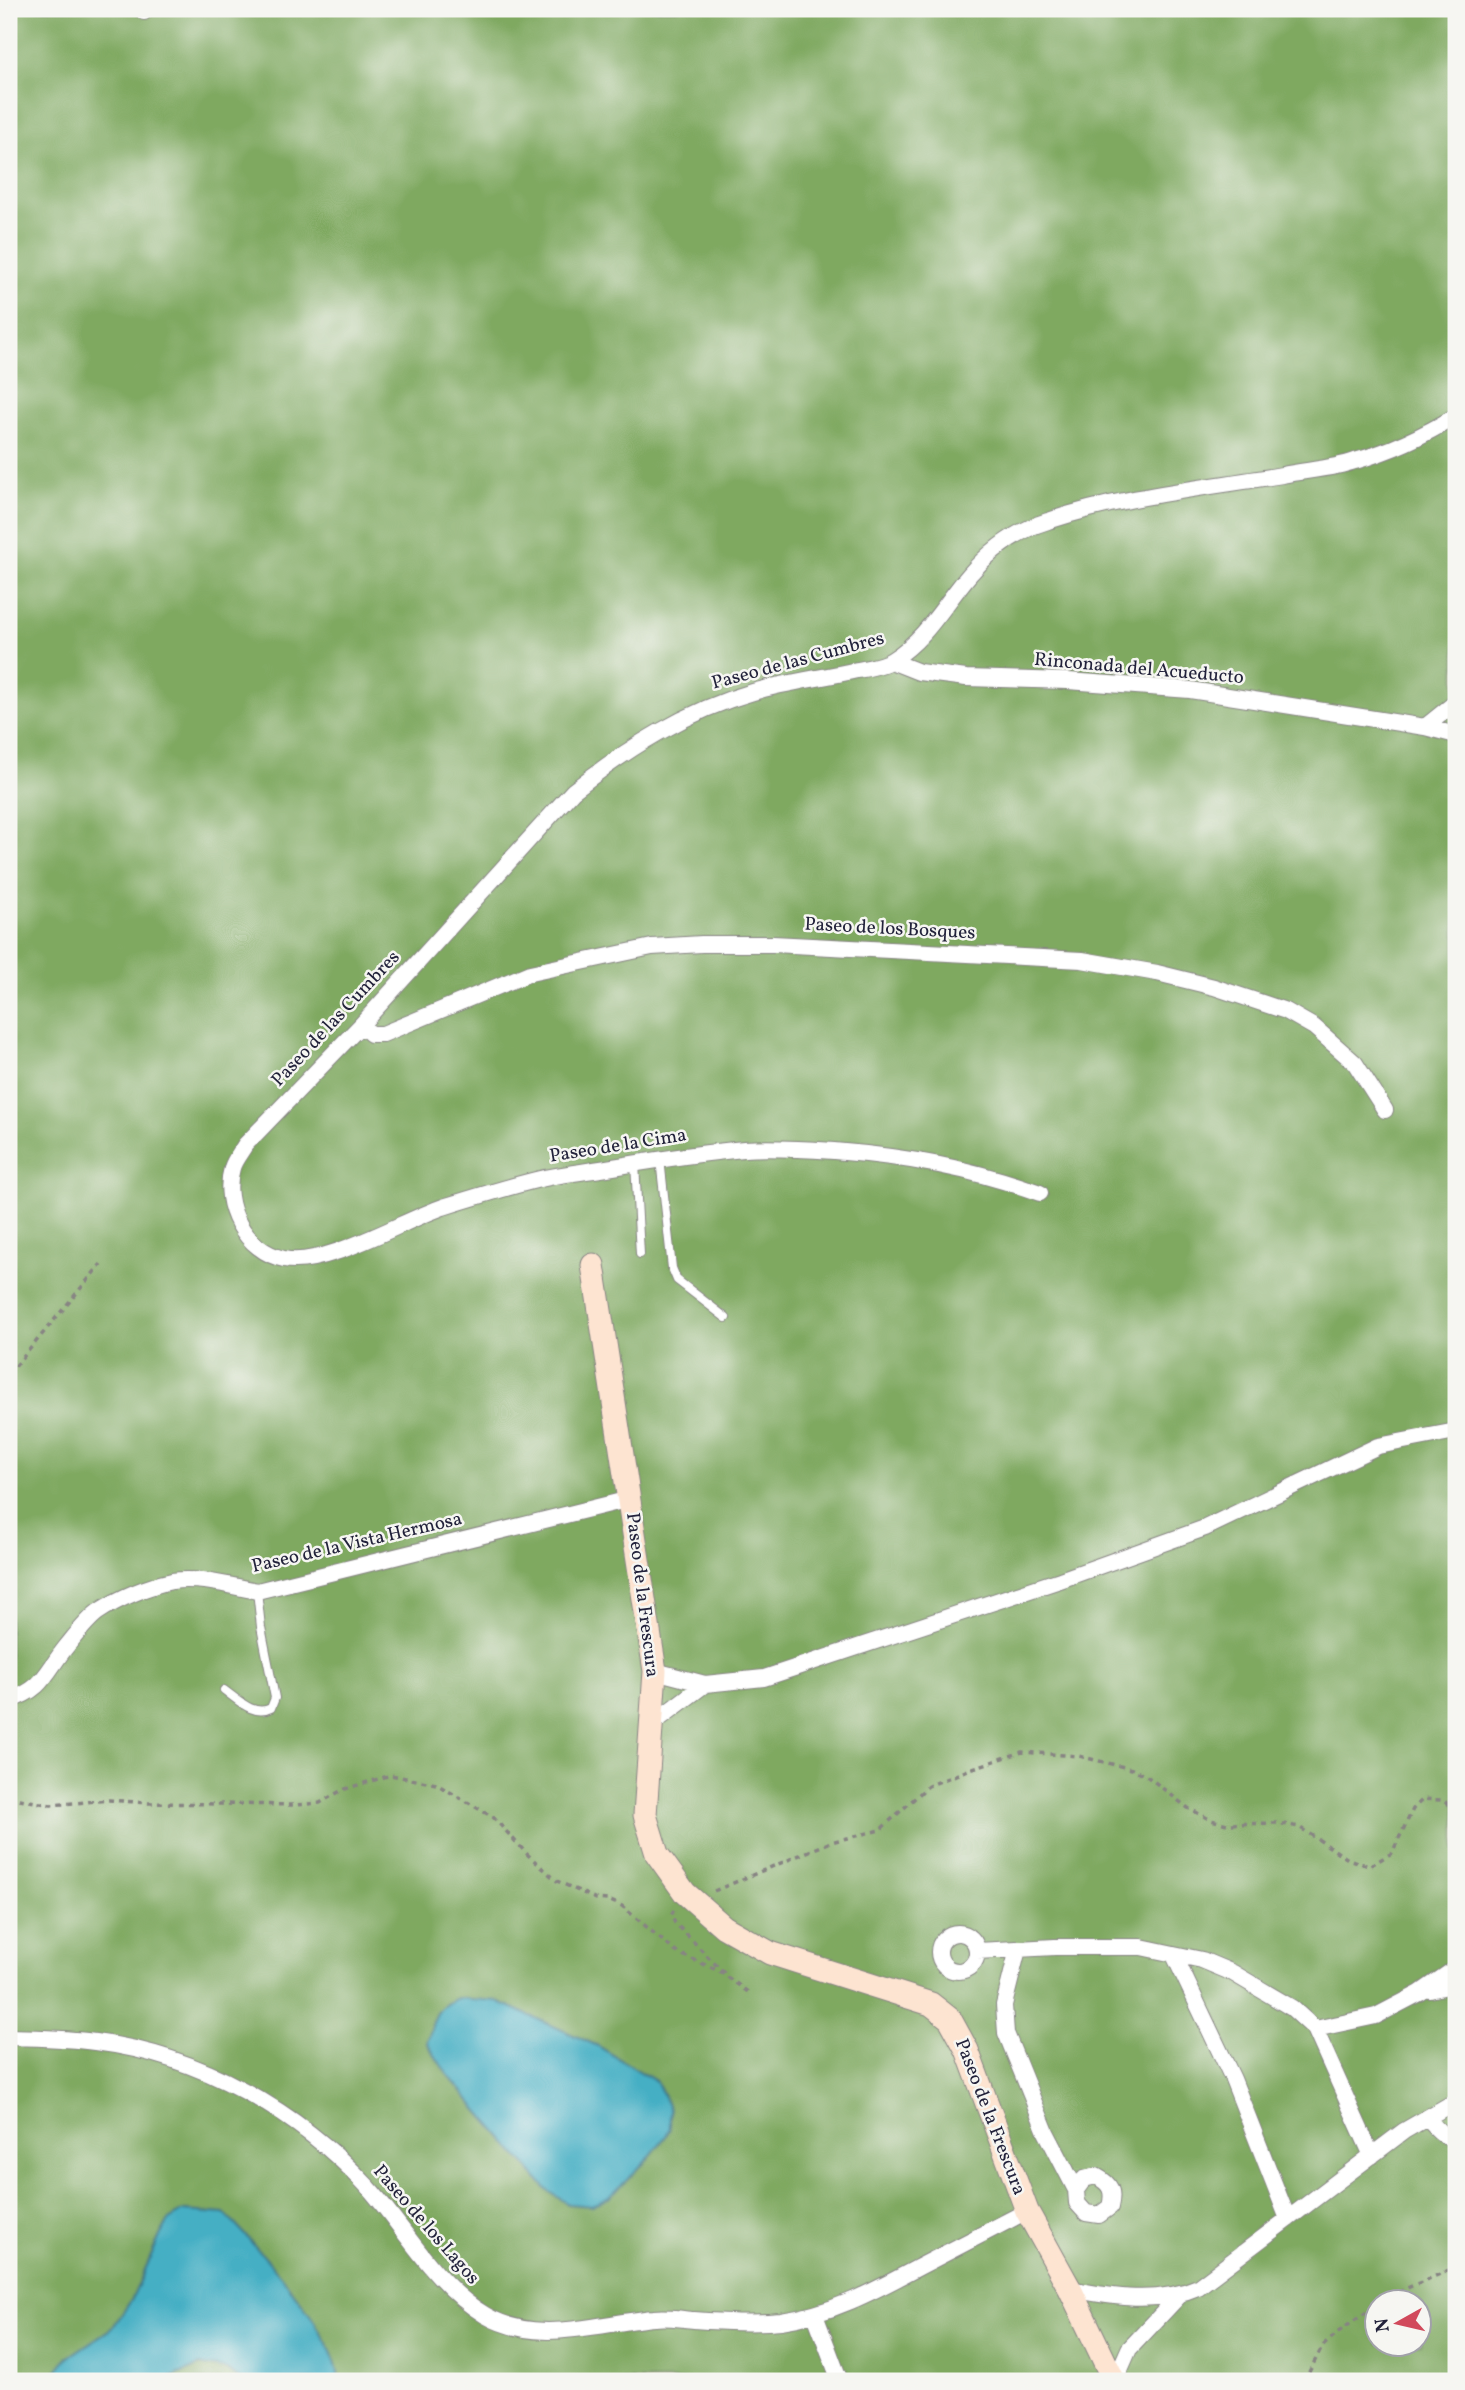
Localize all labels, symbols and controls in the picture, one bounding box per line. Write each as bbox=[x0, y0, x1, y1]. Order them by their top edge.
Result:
street label: Paseo de las Cumbres bbox=[709, 625, 887, 697]
street label: Rinconada del Acueducto bbox=[1033, 647, 1245, 691]
street label: Paseo de los Bosques bbox=[804, 912, 976, 946]
street label: Paseo de las Cumbres bbox=[266, 945, 406, 1093]
street label: Paseo de la Cima bbox=[548, 1122, 688, 1170]
street label: Paseo de la Vista Hermosa bbox=[249, 1506, 465, 1580]
street label: Paseo de la Frescura bbox=[619, 1511, 665, 1679]
street label: Paseo de la Frescura bbox=[948, 2035, 1032, 2199]
street label: Paseo de los Lagos bbox=[367, 2160, 485, 2290]
north arrow bbox=[1364, 2288, 1434, 2358]
text: N bbox=[1369, 2316, 1397, 2334]

